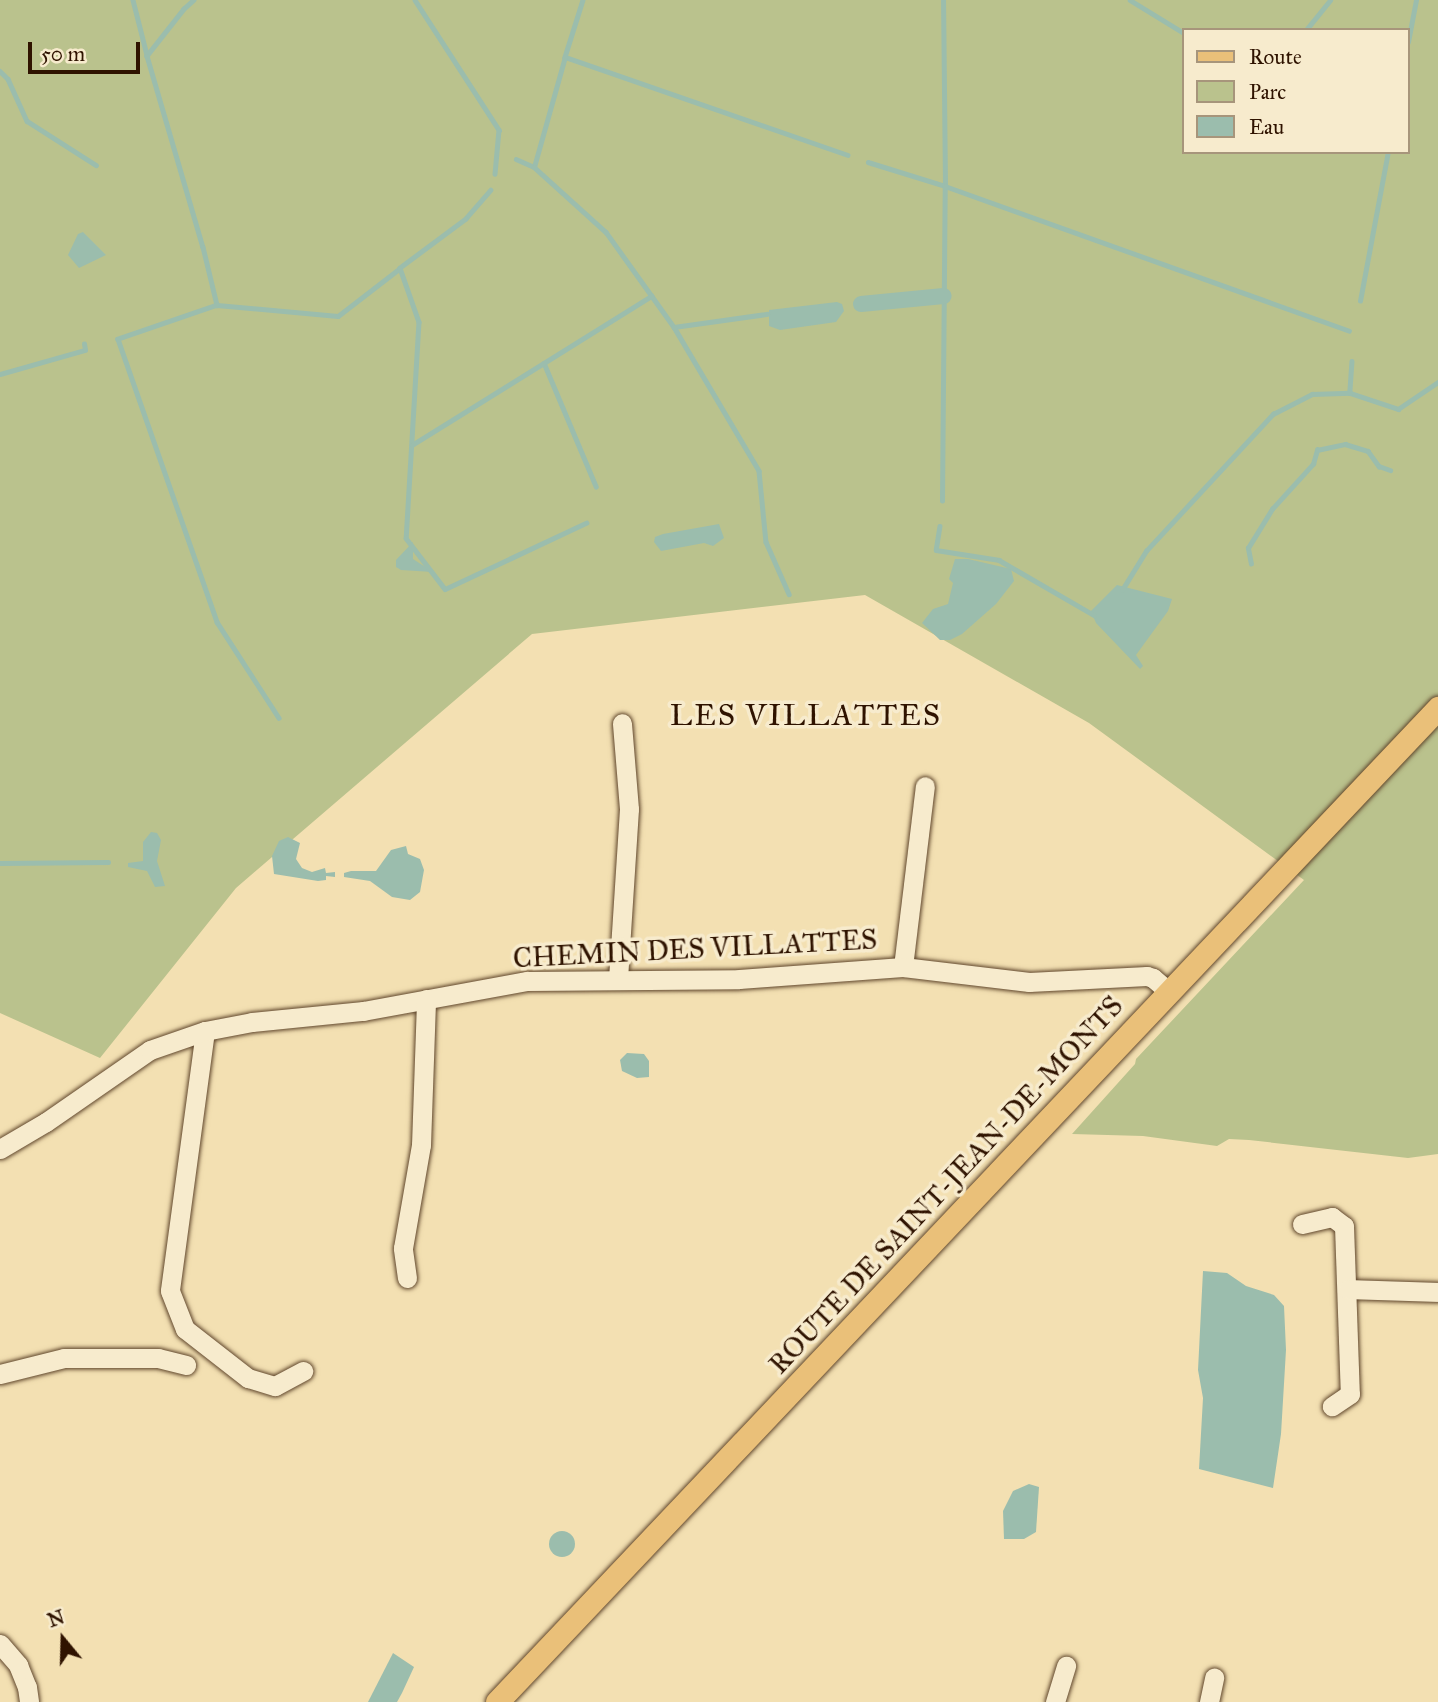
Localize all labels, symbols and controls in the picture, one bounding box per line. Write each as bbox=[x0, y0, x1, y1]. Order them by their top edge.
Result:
scale bar bbox=[32, 28, 144, 72]
legend bbox=[1182, 28, 1410, 154]
text: 50 m bbox=[41, 41, 85, 67]
text: Route bbox=[1249, 44, 1302, 70]
text: Parc bbox=[1249, 79, 1286, 105]
text: Eau bbox=[1249, 114, 1284, 140]
district label: LES VILLATTES bbox=[672, 697, 940, 733]
street label: CHEMIN DES VILLATTES bbox=[512, 923, 878, 975]
street label: ROUTE DE SAINT-JEAN-DE-MONTS bbox=[762, 989, 1130, 1381]
north arrow bbox=[28, 1604, 98, 1674]
text: N bbox=[45, 1605, 67, 1632]

